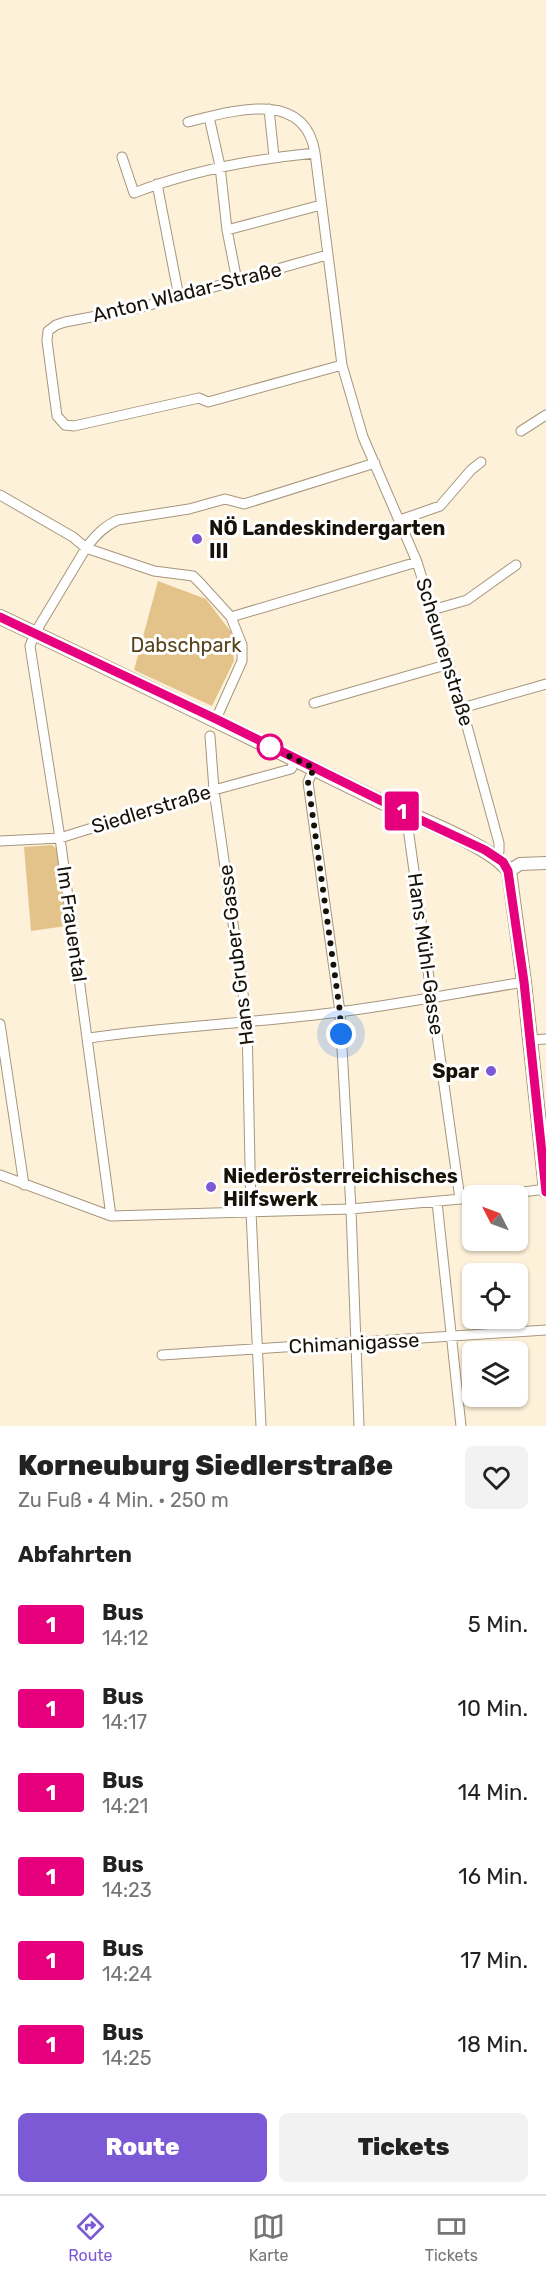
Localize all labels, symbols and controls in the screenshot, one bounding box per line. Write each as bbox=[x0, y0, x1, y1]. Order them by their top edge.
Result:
street label: Anton Wladar-Straße bbox=[90, 257, 284, 327]
place label: NÖ Landeskindergarten III bbox=[209, 516, 445, 563]
marker: NÖ Landeskindergarten III bbox=[190, 532, 204, 546]
street label: Scheunenstraße bbox=[411, 575, 479, 729]
park label: Dabschpark bbox=[130, 633, 242, 657]
unlabelled marker bbox=[257, 734, 283, 760]
street label: Siedlerstraße bbox=[88, 779, 214, 839]
line badge: 1 bbox=[382, 792, 422, 830]
text: 1 bbox=[397, 799, 407, 824]
street label: Hans Gruber-Gasse bbox=[213, 863, 259, 1047]
street label: Im Frauental bbox=[52, 864, 92, 984]
street label: Hans Mühl-Gasse bbox=[403, 871, 449, 1037]
your location bbox=[326, 1019, 356, 1049]
place label: Spar bbox=[432, 1059, 479, 1083]
marker: Spar bbox=[484, 1064, 498, 1078]
place label: Niederösterreichisches Hilfswerk bbox=[223, 1164, 458, 1211]
marker: Niederösterreichisches Hilfswerk bbox=[204, 1180, 218, 1194]
north arrow bbox=[462, 1185, 528, 1251]
map controls bbox=[462, 1185, 528, 1407]
button: locate bbox=[462, 1263, 528, 1329]
street label: Chimanigasse bbox=[288, 1328, 420, 1358]
button: layers bbox=[462, 1341, 528, 1407]
button: heart bbox=[465, 1446, 528, 1509]
text: Korneuburg Siedlerstraße bbox=[18, 1449, 393, 1482]
text: Zu Fuß · 4 Min. · 250 m bbox=[18, 1488, 229, 1512]
text: Abfahrten bbox=[18, 1541, 132, 1568]
text: Bus bbox=[102, 1599, 144, 1626]
text: 5 Min. bbox=[468, 1611, 528, 1638]
text: 1 bbox=[46, 1612, 56, 1637]
text: 14:12 bbox=[102, 1626, 148, 1650]
text: Bus bbox=[102, 1683, 144, 1710]
text: 10 Min. bbox=[458, 1695, 528, 1722]
text: 1 bbox=[46, 1696, 56, 1721]
text: 14:17 bbox=[102, 1710, 147, 1734]
text: Bus bbox=[102, 1767, 144, 1794]
text: 14 Min. bbox=[458, 1779, 528, 1806]
text: 1 bbox=[46, 1780, 56, 1805]
text: 14:21 bbox=[102, 1794, 148, 1818]
text: Bus bbox=[102, 1851, 144, 1878]
text: 16 Min. bbox=[458, 1863, 528, 1890]
text: 1 bbox=[46, 1864, 56, 1889]
text: 14:23 bbox=[102, 1878, 152, 1902]
text: Bus bbox=[102, 1935, 144, 1962]
text: 17 Min. bbox=[460, 1947, 528, 1974]
text: 1 bbox=[46, 1948, 56, 1973]
text: 14:24 bbox=[102, 1962, 152, 1986]
text: Bus bbox=[102, 2019, 144, 2046]
text: 18 Min. bbox=[458, 2031, 528, 2058]
text: 1 bbox=[46, 2032, 56, 2057]
text: 14:25 bbox=[102, 2046, 152, 2070]
button: Route bbox=[18, 2113, 267, 2182]
button: Tickets bbox=[279, 2113, 528, 2182]
tab: Route bbox=[68, 2210, 113, 2265]
tab: Karte bbox=[249, 2210, 288, 2265]
tab: Tickets bbox=[425, 2210, 478, 2265]

